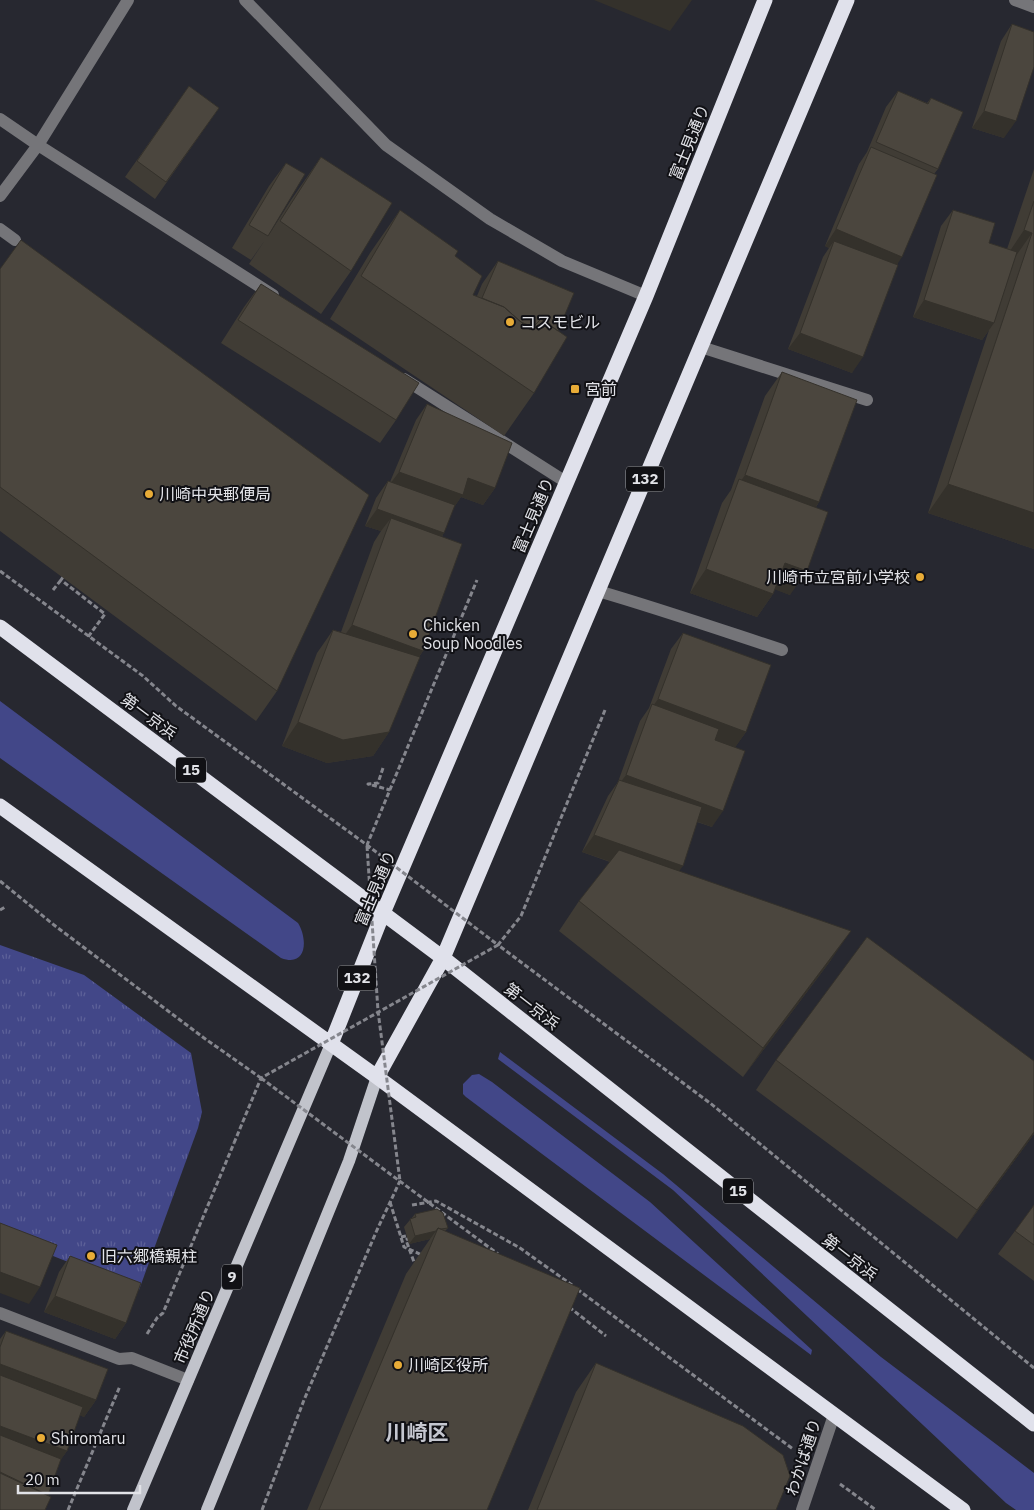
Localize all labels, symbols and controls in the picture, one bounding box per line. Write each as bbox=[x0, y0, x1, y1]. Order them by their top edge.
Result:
street label: 富士見通り bbox=[665, 101, 713, 183]
place label: コスモビル bbox=[520, 312, 600, 332]
marker: コスモビル bbox=[504, 316, 516, 328]
place label: 宮前 bbox=[585, 379, 617, 399]
marker: 宮前 bbox=[569, 383, 581, 395]
road number: 132 bbox=[626, 466, 664, 492]
street label: 富士見通り bbox=[508, 474, 558, 556]
place label: 川崎中央郵便局 bbox=[159, 484, 271, 504]
marker: 川崎中央郵便局 bbox=[143, 488, 155, 500]
place label: 川崎市立宮前小学校 bbox=[766, 567, 910, 587]
marker: 川崎市立宮前小学校 bbox=[914, 571, 926, 583]
place label: Chicken Soup Noodles bbox=[423, 615, 523, 653]
marker: Chicken Soup Noodles bbox=[407, 628, 419, 640]
street label: 第一京浜 bbox=[117, 689, 181, 743]
road number: 15 bbox=[176, 758, 206, 782]
street label: 富士見通り bbox=[350, 847, 400, 929]
road number: 132 bbox=[338, 966, 376, 990]
street label: 第一京浜 bbox=[501, 978, 563, 1034]
road number: 15 bbox=[723, 1178, 753, 1204]
street label: 第一京浜 bbox=[819, 1229, 881, 1285]
place label: 旧六郷橋親柱 bbox=[101, 1246, 197, 1266]
marker: 旧六郷橋親柱 bbox=[85, 1250, 97, 1262]
road number: 9 bbox=[222, 1264, 242, 1290]
street label: 市役所通り bbox=[169, 1285, 219, 1367]
place label: 川崎区役所 bbox=[408, 1355, 488, 1375]
marker: 川崎区役所 bbox=[392, 1359, 404, 1371]
street label: わかば通り bbox=[781, 1416, 825, 1498]
district label: 川崎区 bbox=[386, 1418, 449, 1446]
place label: Shiromaru bbox=[51, 1428, 126, 1448]
marker: Shiromaru bbox=[35, 1432, 47, 1444]
scale bar bbox=[18, 1462, 140, 1494]
text: 20 m bbox=[25, 1470, 60, 1489]

